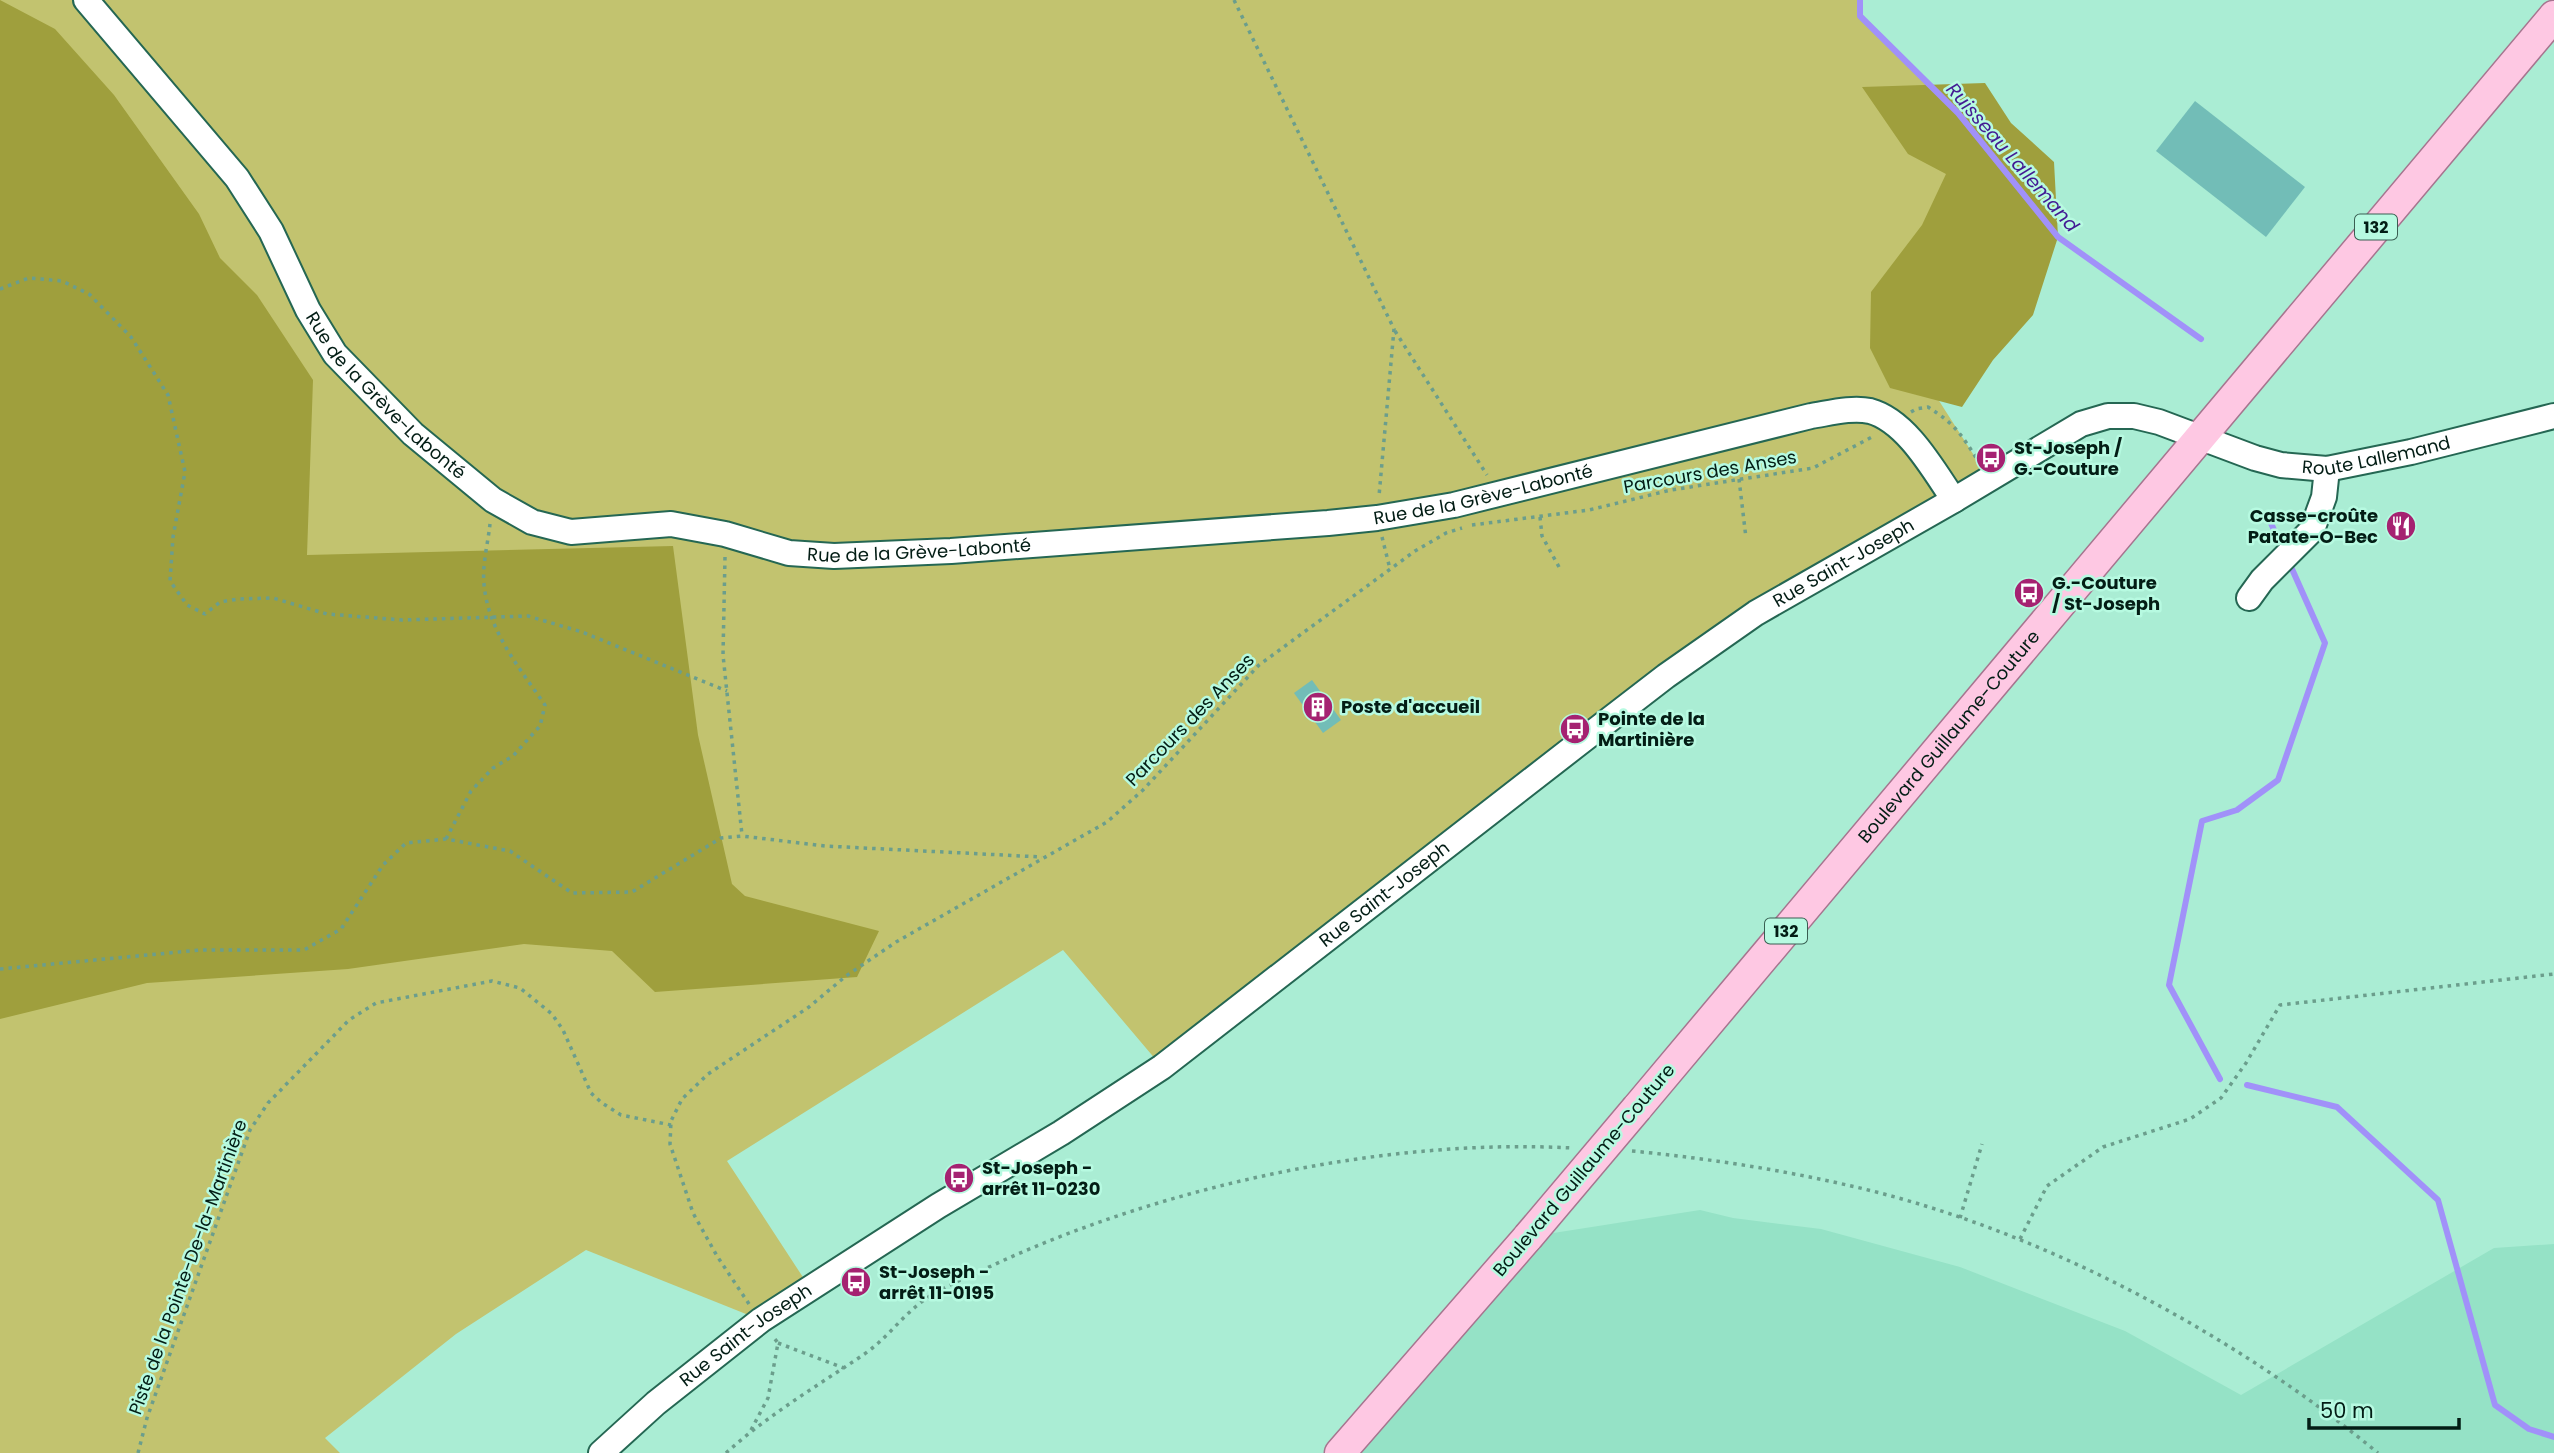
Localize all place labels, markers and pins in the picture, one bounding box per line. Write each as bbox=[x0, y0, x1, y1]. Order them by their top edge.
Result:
place label: St-Joseph / G.-Couture bbox=[2014, 435, 2122, 481]
bus stop icon: St-Joseph / G.-Couture bbox=[1974, 441, 2008, 475]
place label: Casse-croûte Patate-O-Bec bbox=[2248, 503, 2378, 549]
restaurant icon: Casse-croûte Patate-O-Bec bbox=[2384, 509, 2418, 543]
place label: G.-Couture / St-Joseph bbox=[2052, 570, 2160, 616]
bus stop icon: G.-Couture / St-Joseph bbox=[2012, 576, 2046, 610]
building icon: Poste d'accueil bbox=[1301, 690, 1335, 724]
place label: Poste d'accueil bbox=[1341, 694, 1480, 719]
place label: Pointe de la Martinière bbox=[1598, 706, 1705, 752]
bus stop icon: Pointe de la Martinière bbox=[1558, 712, 1592, 746]
place label: St-Joseph - arrêt 11-0230 bbox=[982, 1155, 1100, 1201]
bus stop icon: St-Joseph - arrêt 11-0230 bbox=[942, 1161, 976, 1195]
place label: St-Joseph - arrêt 11-0195 bbox=[879, 1259, 994, 1305]
bus stop icon: St-Joseph - arrêt 11-0195 bbox=[839, 1265, 873, 1299]

